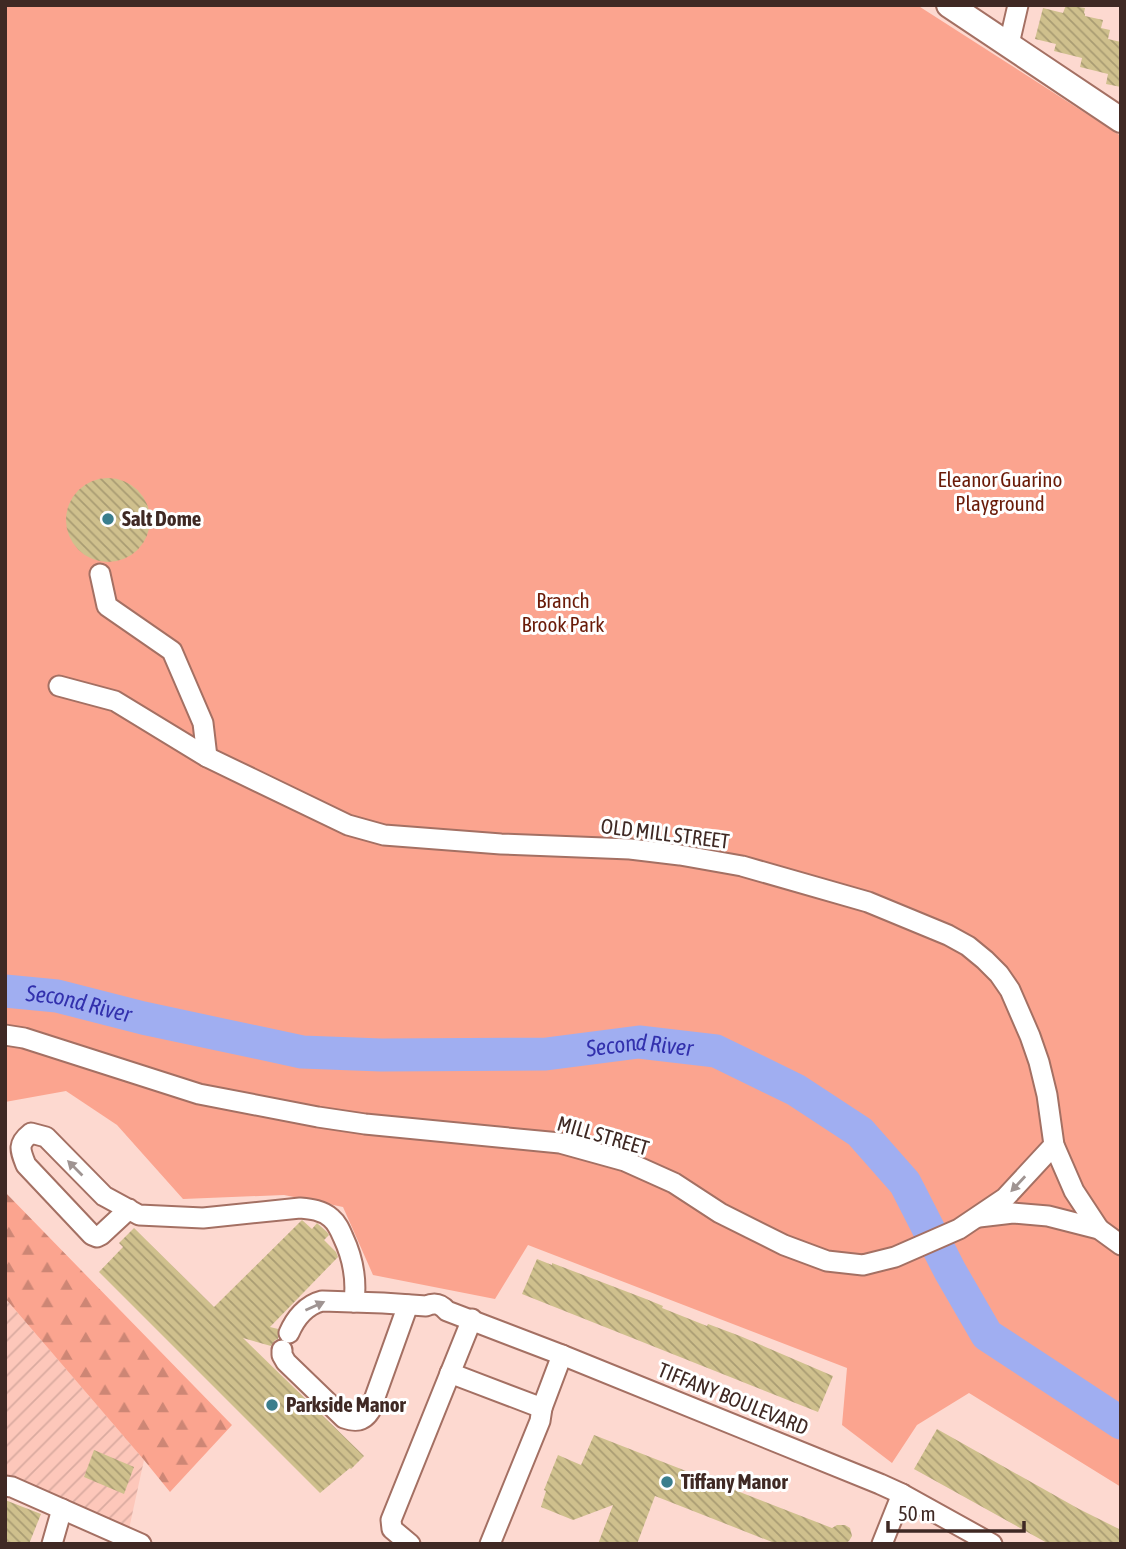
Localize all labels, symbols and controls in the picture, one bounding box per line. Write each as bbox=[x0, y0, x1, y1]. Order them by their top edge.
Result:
park label: Eleanor Guarino Playground bbox=[938, 467, 1062, 515]
place label: Salt Dome bbox=[122, 506, 201, 530]
marker: Salt Dome bbox=[100, 511, 116, 527]
park label: Branch Brook Park bbox=[521, 588, 605, 636]
street label: OLD MILL STREET bbox=[600, 813, 731, 853]
water label: Second River bbox=[24, 980, 136, 1028]
water label: Second River bbox=[584, 1029, 696, 1062]
street label: MILL STREET bbox=[555, 1111, 652, 1160]
one-way arrow bbox=[67, 1160, 84, 1176]
one-way arrow bbox=[1010, 1175, 1027, 1192]
one-way arrow bbox=[305, 1300, 325, 1312]
street label: TIFFANY BOULEVARD bbox=[655, 1357, 812, 1439]
place label: Parkside Manor bbox=[286, 1392, 407, 1416]
marker: Parkside Manor bbox=[264, 1397, 280, 1413]
place label: Tiffany Manor bbox=[681, 1469, 788, 1493]
marker: Tiffany Manor bbox=[659, 1474, 675, 1490]
scale bar bbox=[888, 1490, 1024, 1534]
text: 50 m bbox=[898, 1501, 936, 1525]

